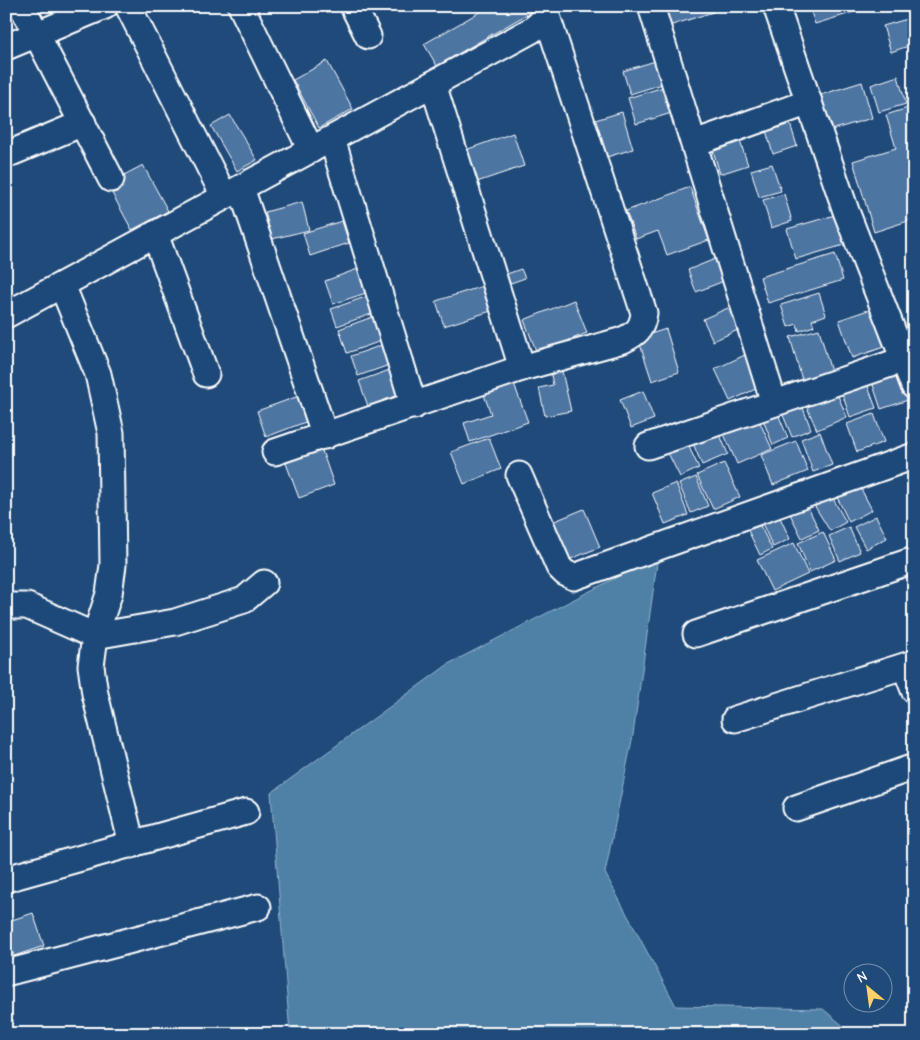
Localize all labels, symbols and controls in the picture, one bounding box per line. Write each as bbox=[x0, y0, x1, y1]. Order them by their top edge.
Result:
north arrow bbox=[842, 962, 892, 1012]
text: N bbox=[854, 967, 870, 987]

